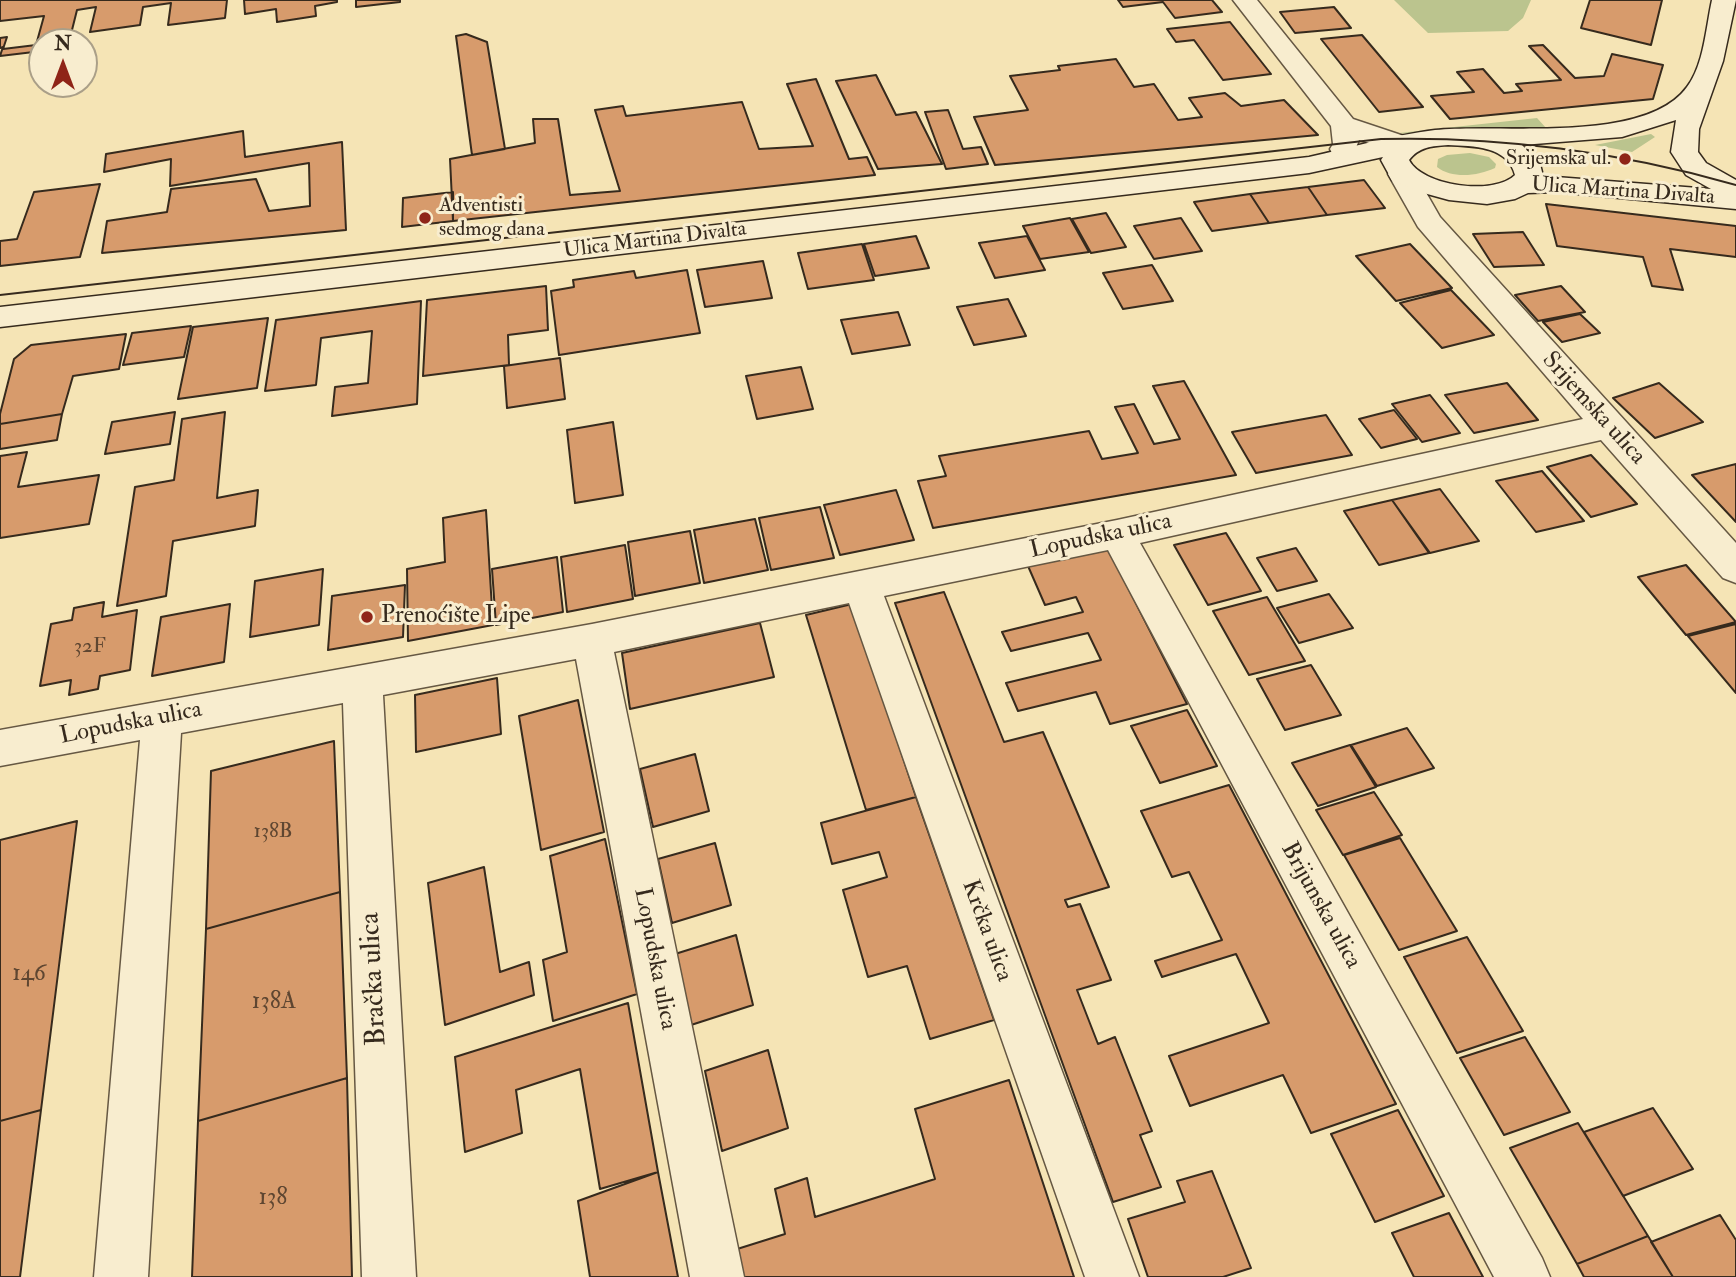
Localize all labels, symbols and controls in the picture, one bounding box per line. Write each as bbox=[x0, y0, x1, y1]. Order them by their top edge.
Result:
north arrow bbox=[28, 28, 98, 98]
text: N bbox=[54, 32, 72, 56]
place label: Srijemska ul. bbox=[1506, 146, 1611, 172]
marker: Srijemska ul. bbox=[1617, 151, 1633, 167]
street label: Ulica Martina Divalta bbox=[1530, 173, 1716, 211]
place label: Adventisti sedmog dana bbox=[439, 193, 545, 243]
marker: Adventisti sedmog dana bbox=[417, 210, 433, 226]
street label: Ulica Martina Divalta bbox=[562, 217, 748, 265]
street label: Srijemska ulica bbox=[1535, 347, 1651, 471]
street label: Lopudska ulica bbox=[1028, 508, 1174, 566]
place label: Prenoćište Lipe bbox=[381, 603, 531, 631]
marker: Prenoćište Lipe bbox=[359, 609, 375, 625]
house number: 32F bbox=[74, 634, 106, 660]
street label: Lopudska ulica bbox=[58, 696, 204, 752]
house number: 138B bbox=[253, 819, 293, 845]
street label: Brijunska ulica bbox=[1273, 838, 1367, 974]
street label: Krčka ulica bbox=[954, 876, 1018, 986]
street label: Lopudska ulica bbox=[626, 886, 682, 1032]
street label: Bračka ulica bbox=[355, 911, 395, 1047]
house number: 146 bbox=[12, 961, 46, 989]
house number: 138A bbox=[252, 989, 296, 1017]
house number: 138 bbox=[258, 1185, 288, 1213]

